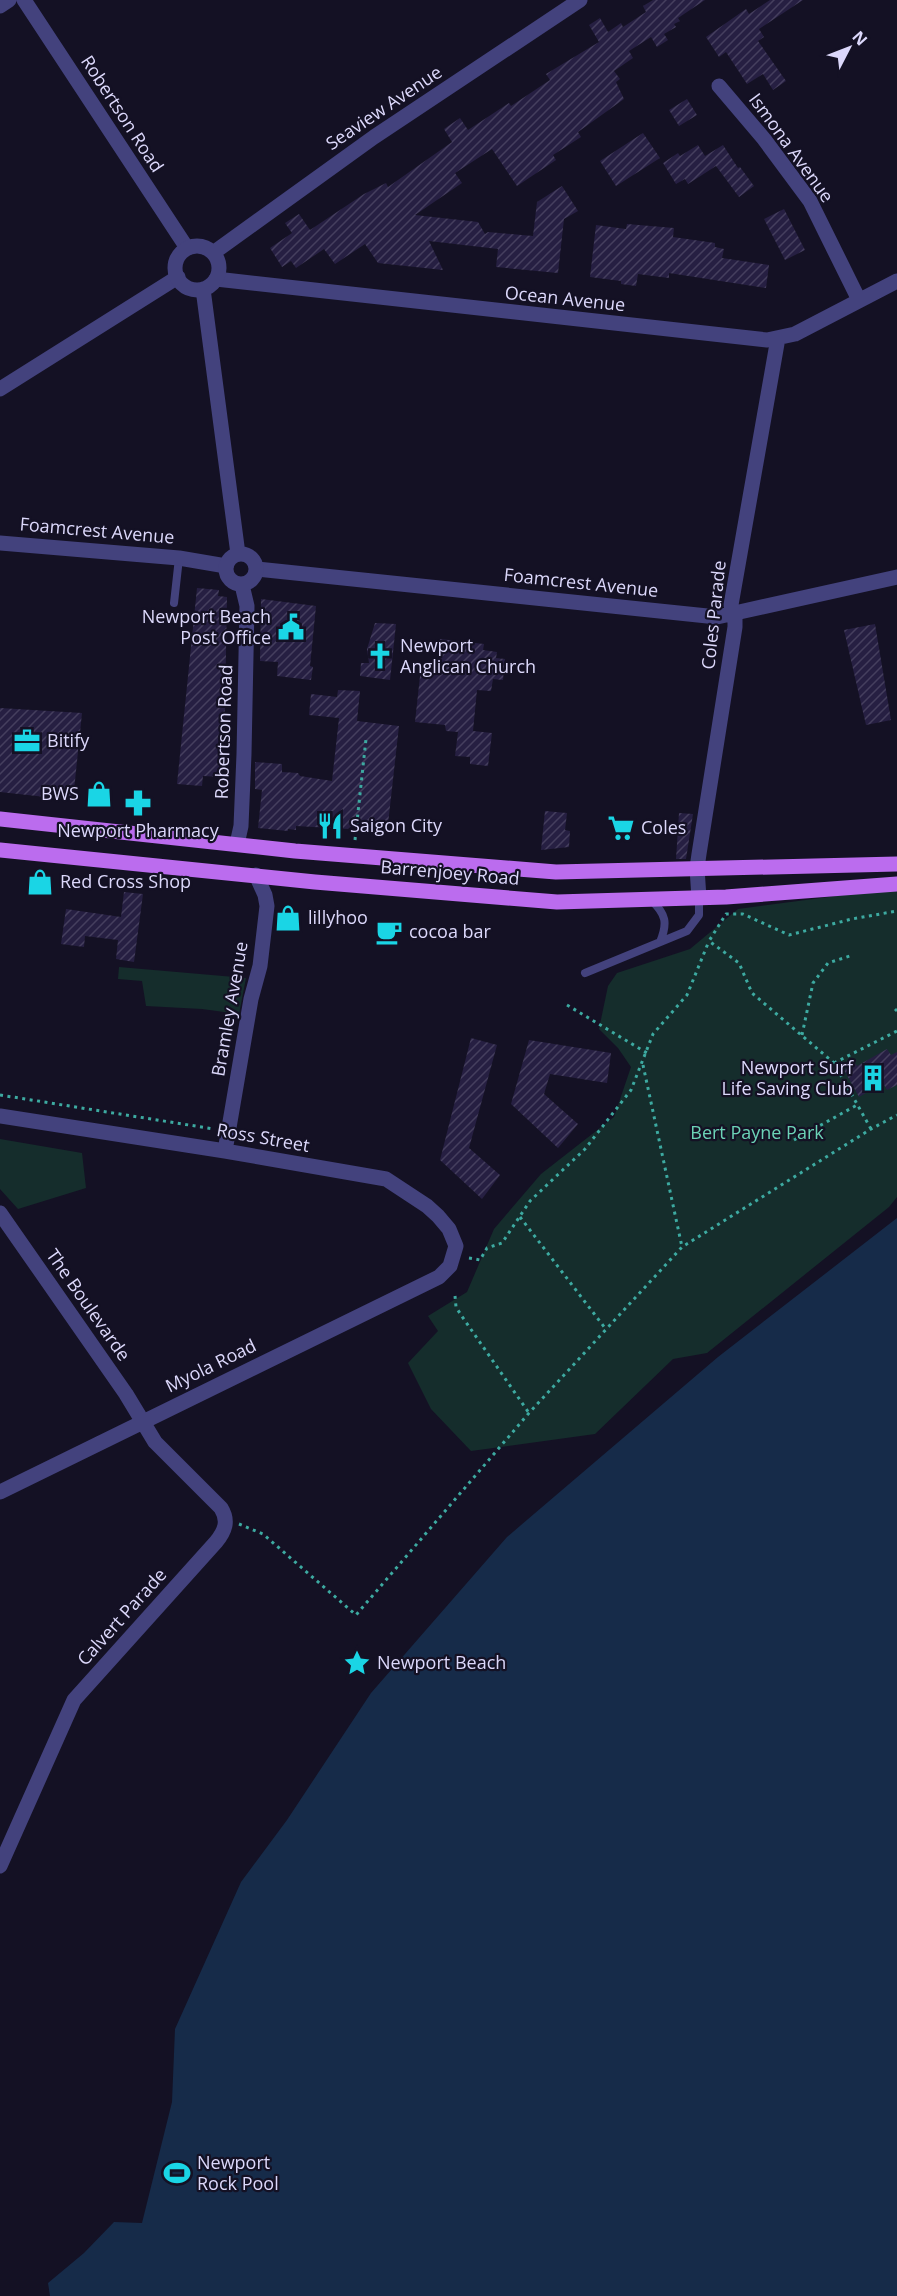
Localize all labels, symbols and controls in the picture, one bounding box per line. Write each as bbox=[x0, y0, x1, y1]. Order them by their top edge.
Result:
north arrow bbox=[819, 18, 879, 78]
text: N bbox=[848, 26, 873, 50]
street label: Robertson Road bbox=[76, 50, 170, 177]
street label: Seaview Avenue bbox=[321, 59, 446, 155]
street label: Ismona Avenue bbox=[744, 88, 840, 207]
street label: Ocean Avenue bbox=[504, 280, 627, 316]
street label: Foamcrest Avenue bbox=[19, 511, 175, 549]
street label: Coles Parade bbox=[695, 559, 731, 671]
street label: Foamcrest Avenue bbox=[503, 562, 660, 602]
place label: Newport Beach Post Office bbox=[142, 604, 271, 649]
public building icon: Newport Beach Post Office bbox=[276, 612, 306, 642]
place label: Newport Anglican Church bbox=[400, 633, 536, 678]
church icon: Newport Anglican Church bbox=[365, 641, 395, 671]
street label: Robertson Road bbox=[209, 664, 237, 800]
office icon: Bitify bbox=[12, 726, 42, 756]
place label: Bitify bbox=[47, 728, 90, 752]
shop icon: BWS bbox=[84, 779, 114, 809]
place label: BWS bbox=[41, 781, 79, 805]
pharmacy icon: Newport Pharmacy bbox=[123, 788, 153, 818]
restaurant icon: Saigon City bbox=[315, 811, 345, 841]
place label: Saigon City bbox=[350, 813, 443, 837]
supermarket icon: Coles bbox=[606, 813, 636, 843]
place label: Coles bbox=[641, 815, 686, 839]
place label: Newport Pharmacy bbox=[57, 818, 220, 842]
street label: Barrenjoey Road bbox=[379, 854, 521, 890]
shop icon: Red Cross Shop bbox=[25, 867, 55, 897]
place label: Red Cross Shop bbox=[60, 869, 191, 893]
shop icon: lillyhoo bbox=[273, 903, 303, 933]
place label: lillyhoo bbox=[308, 905, 368, 929]
cafe icon: cocoa bar bbox=[374, 917, 404, 947]
place label: cocoa bar bbox=[409, 919, 492, 943]
street label: Bramley Avenue bbox=[205, 939, 253, 1078]
place label: Newport Surf Life Saving Club bbox=[721, 1055, 854, 1100]
building icon: Newport Surf Life Saving Club bbox=[858, 1063, 888, 1093]
street label: Ross Street bbox=[215, 1117, 312, 1157]
park label: Bert Payne Park bbox=[690, 1120, 824, 1144]
street label: The Boulevarde bbox=[41, 1244, 136, 1365]
street label: Myola Road bbox=[161, 1333, 260, 1397]
street label: Calvert Parade bbox=[71, 1563, 171, 1670]
place icon: Newport Beach bbox=[342, 1648, 372, 1678]
place label: Newport Beach bbox=[377, 1650, 506, 1674]
place label: Newport Rock Pool bbox=[197, 2150, 279, 2195]
sports icon: Newport Rock Pool bbox=[162, 2158, 192, 2188]

